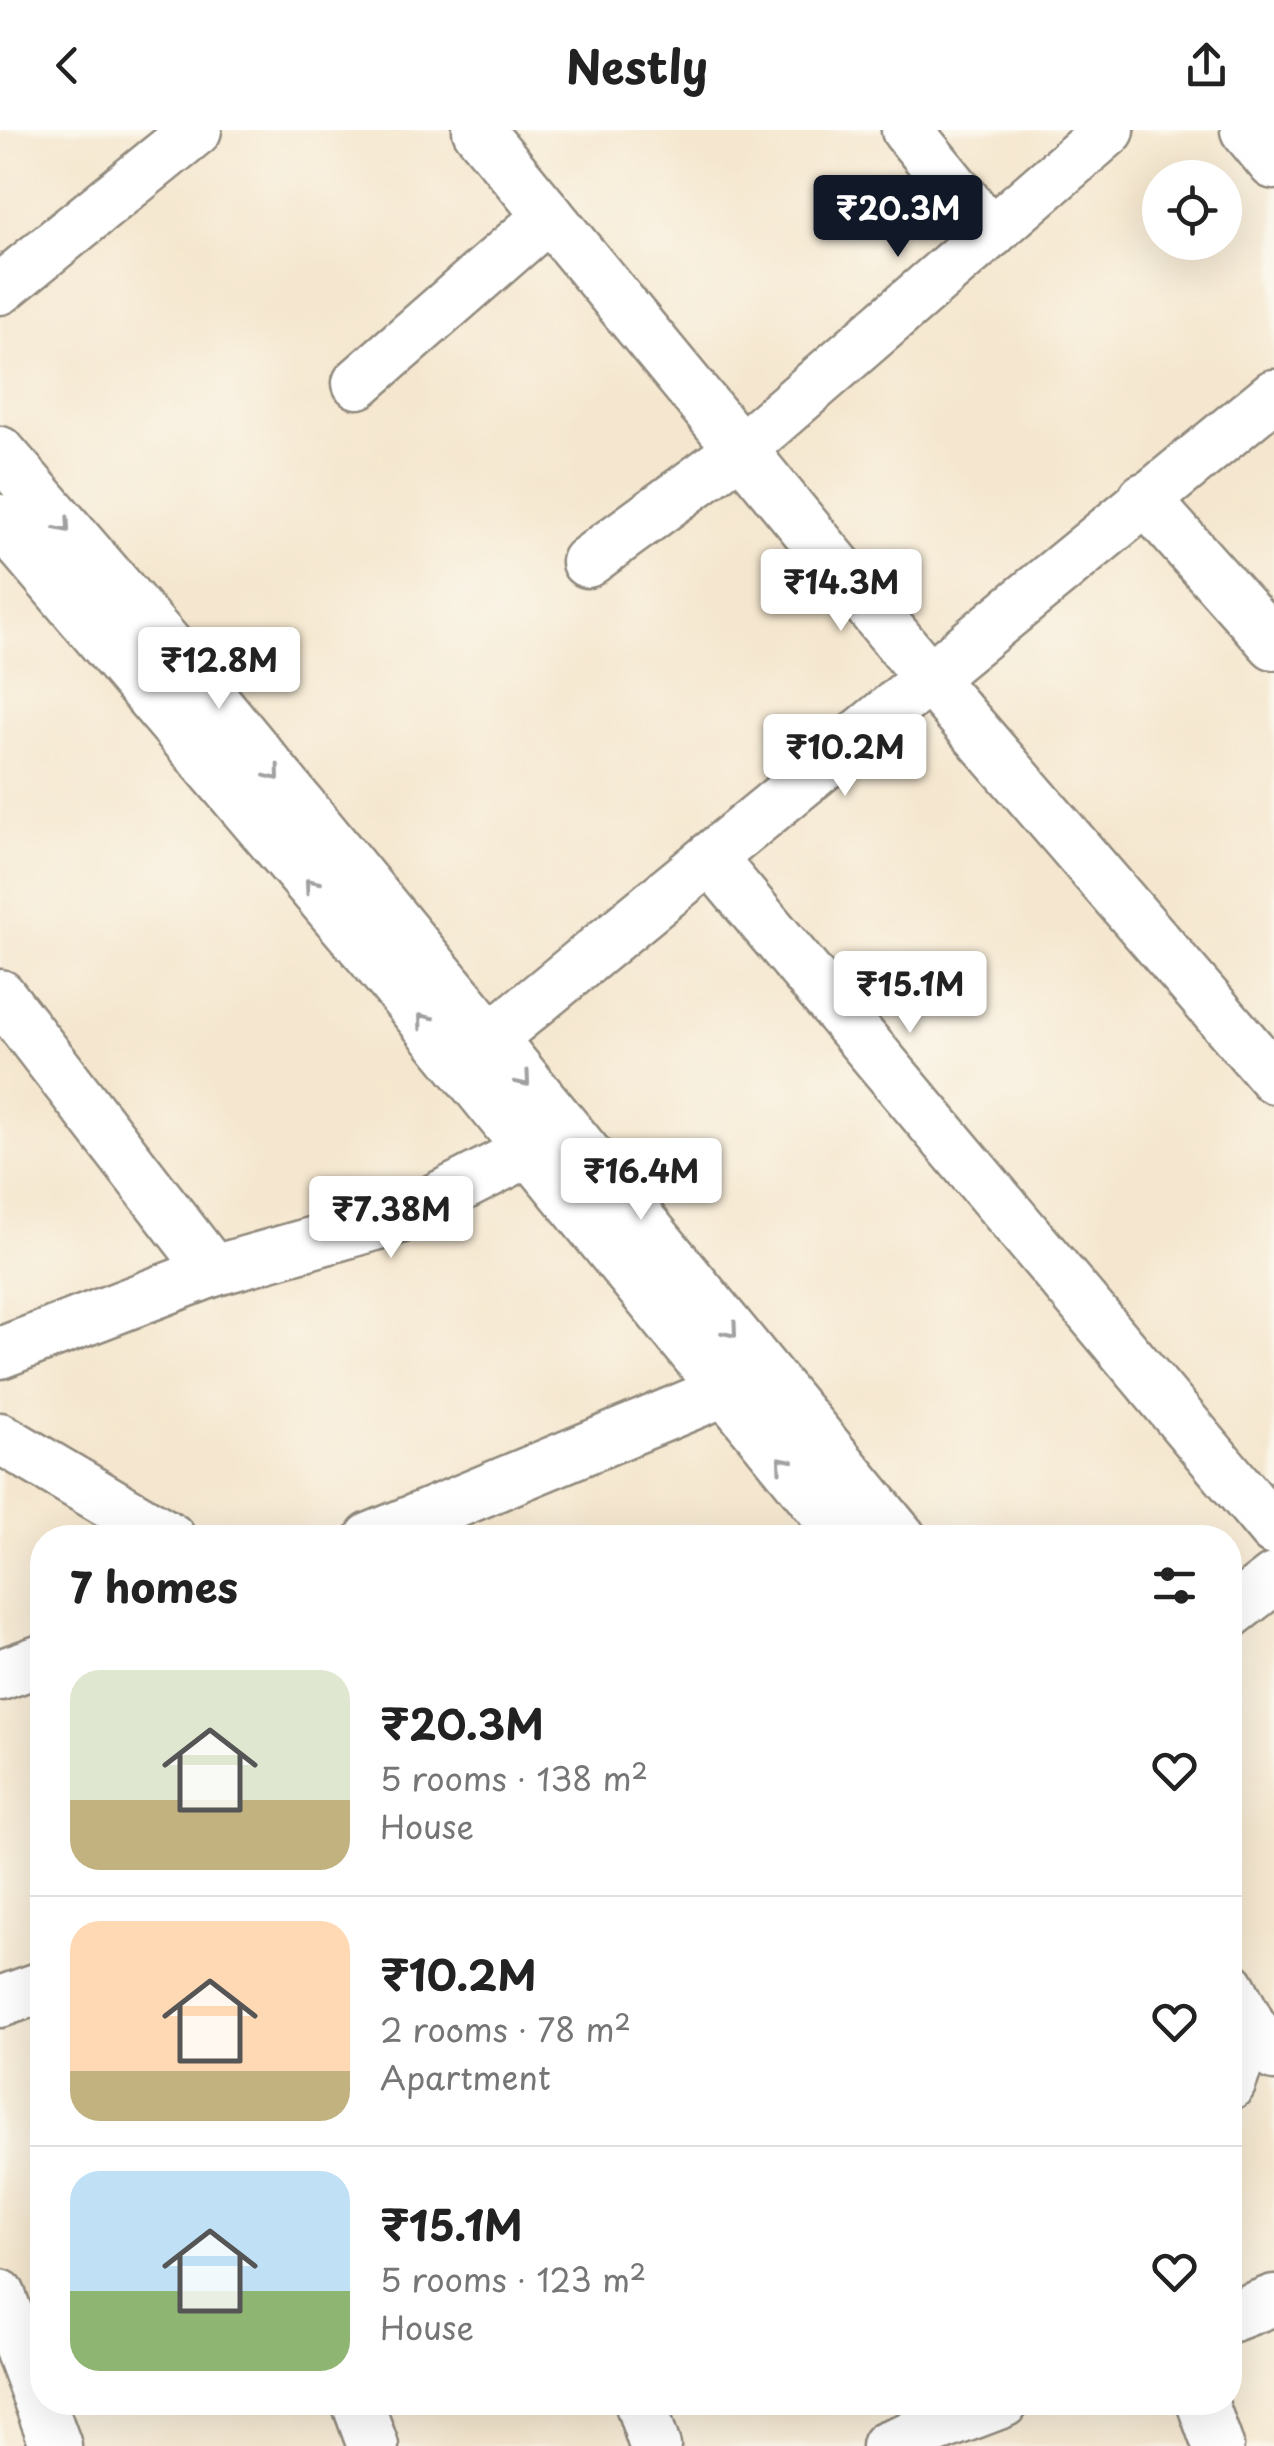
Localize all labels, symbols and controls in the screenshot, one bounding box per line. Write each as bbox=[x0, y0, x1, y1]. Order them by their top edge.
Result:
text: Nestly bbox=[566, 31, 708, 99]
icon: back bbox=[40, 38, 95, 93]
icon: share bbox=[1179, 38, 1234, 93]
map controls bbox=[1142, 160, 1242, 260]
button: locate bbox=[1142, 160, 1242, 260]
pin: ₹20.3M bbox=[817, 175, 979, 260]
text: ₹20.3M bbox=[836, 183, 960, 231]
one-way arrow bbox=[53, 514, 71, 533]
pin: ₹14.3M bbox=[760, 549, 922, 634]
text: ₹14.3M bbox=[783, 557, 899, 605]
pin: ₹12.8M bbox=[138, 627, 300, 712]
text: ₹12.8M bbox=[160, 635, 278, 683]
pin: ₹10.2M bbox=[764, 714, 926, 799]
text: ₹10.2M bbox=[785, 722, 905, 770]
one-way arrow bbox=[262, 763, 280, 781]
one-way arrow bbox=[305, 878, 323, 896]
pin: ₹15.1M bbox=[829, 951, 991, 1036]
text: ₹15.1M bbox=[856, 959, 964, 1007]
one-way arrow bbox=[418, 1014, 436, 1032]
one-way arrow bbox=[512, 1069, 530, 1087]
pin: ₹16.4M bbox=[560, 1138, 722, 1223]
text: ₹16.4M bbox=[583, 1146, 699, 1194]
pin: ₹7.38M bbox=[310, 1176, 472, 1261]
text: ₹7.38M bbox=[331, 1184, 451, 1232]
one-way arrow bbox=[719, 1319, 737, 1337]
one-way arrow bbox=[777, 1456, 795, 1474]
text: 7 homes bbox=[70, 1554, 238, 1617]
icon: filters bbox=[1147, 1558, 1202, 1613]
text: ₹20.3M bbox=[380, 1691, 544, 1754]
icon: home bbox=[150, 1710, 270, 1830]
icon: heart bbox=[1147, 1743, 1202, 1798]
text: 5 rooms · 138 m² bbox=[380, 1754, 648, 1802]
text: House bbox=[380, 1802, 474, 1850]
text: ₹10.2M bbox=[380, 1942, 537, 2005]
icon: home bbox=[150, 1961, 270, 2081]
icon: heart bbox=[1147, 1994, 1202, 2049]
text: 2 rooms · 78 m² bbox=[380, 2005, 631, 2053]
text: Apartment bbox=[380, 2053, 551, 2101]
text: ₹15.1M bbox=[380, 2192, 523, 2255]
icon: home bbox=[150, 2211, 270, 2331]
icon: heart bbox=[1147, 2244, 1202, 2299]
text: 5 rooms · 123 m² bbox=[380, 2255, 646, 2303]
text: House bbox=[380, 2303, 474, 2351]

